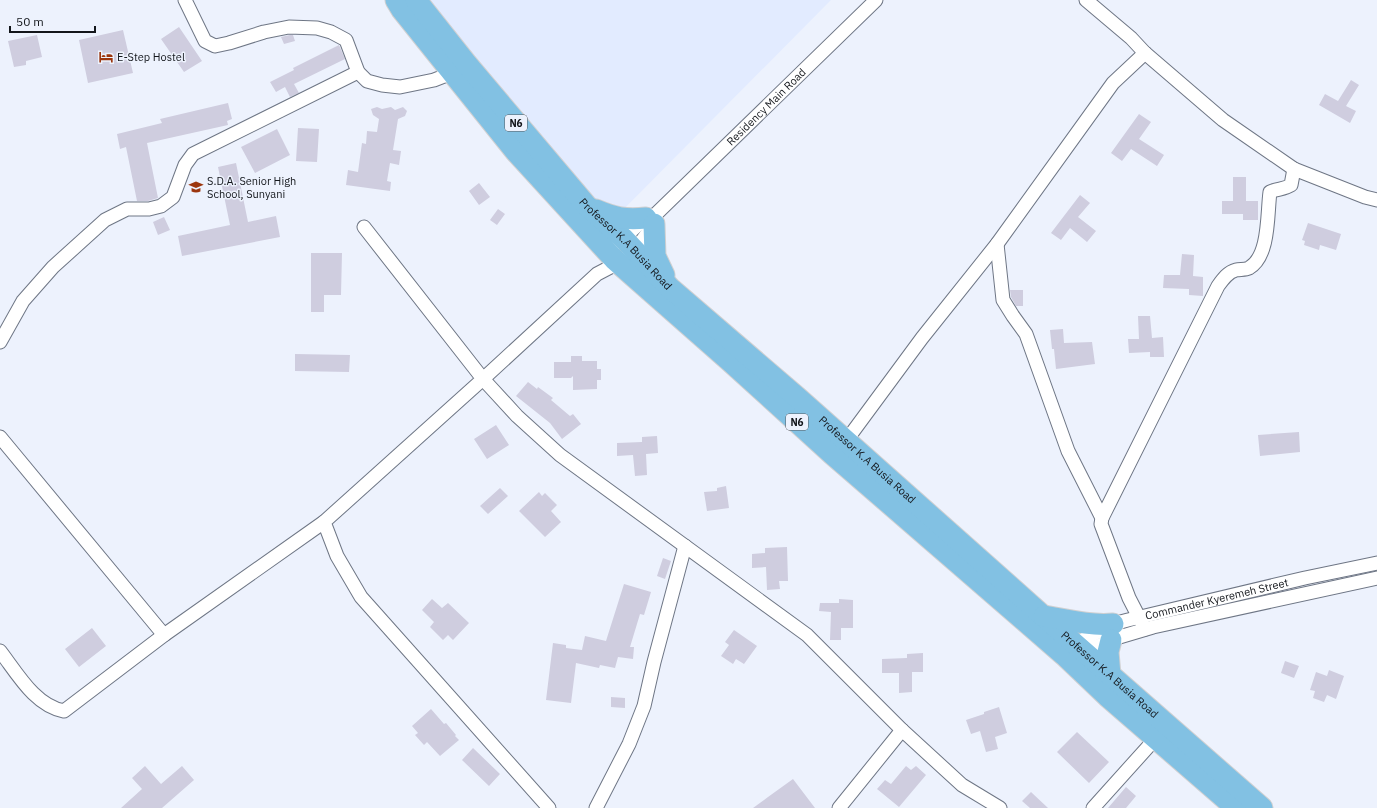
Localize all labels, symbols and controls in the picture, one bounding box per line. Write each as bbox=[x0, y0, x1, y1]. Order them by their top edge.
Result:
scale bar bbox=[10, 8, 95, 34]
text: 50 m bbox=[16, 14, 44, 29]
hotel icon: E-Step Hostel bbox=[98, 49, 114, 65]
place label: E-Step Hostel bbox=[117, 50, 185, 64]
street label: Residency Main Road bbox=[724, 65, 809, 148]
road number: N6 bbox=[505, 115, 527, 131]
place label: S.D.A. Senior High School, Sunyani bbox=[207, 174, 296, 201]
school or university icon: S.D.A. Senior High School, Sunyani bbox=[188, 179, 204, 195]
street label: Professor K.A Busia Road bbox=[576, 195, 675, 293]
street label: Professor K.A Busia Road bbox=[816, 413, 919, 506]
road number: N6 bbox=[786, 414, 808, 430]
street label: Commander Kyeremeh Street bbox=[1144, 575, 1290, 623]
street label: Professor K.A Busia Road bbox=[1058, 628, 1161, 721]

